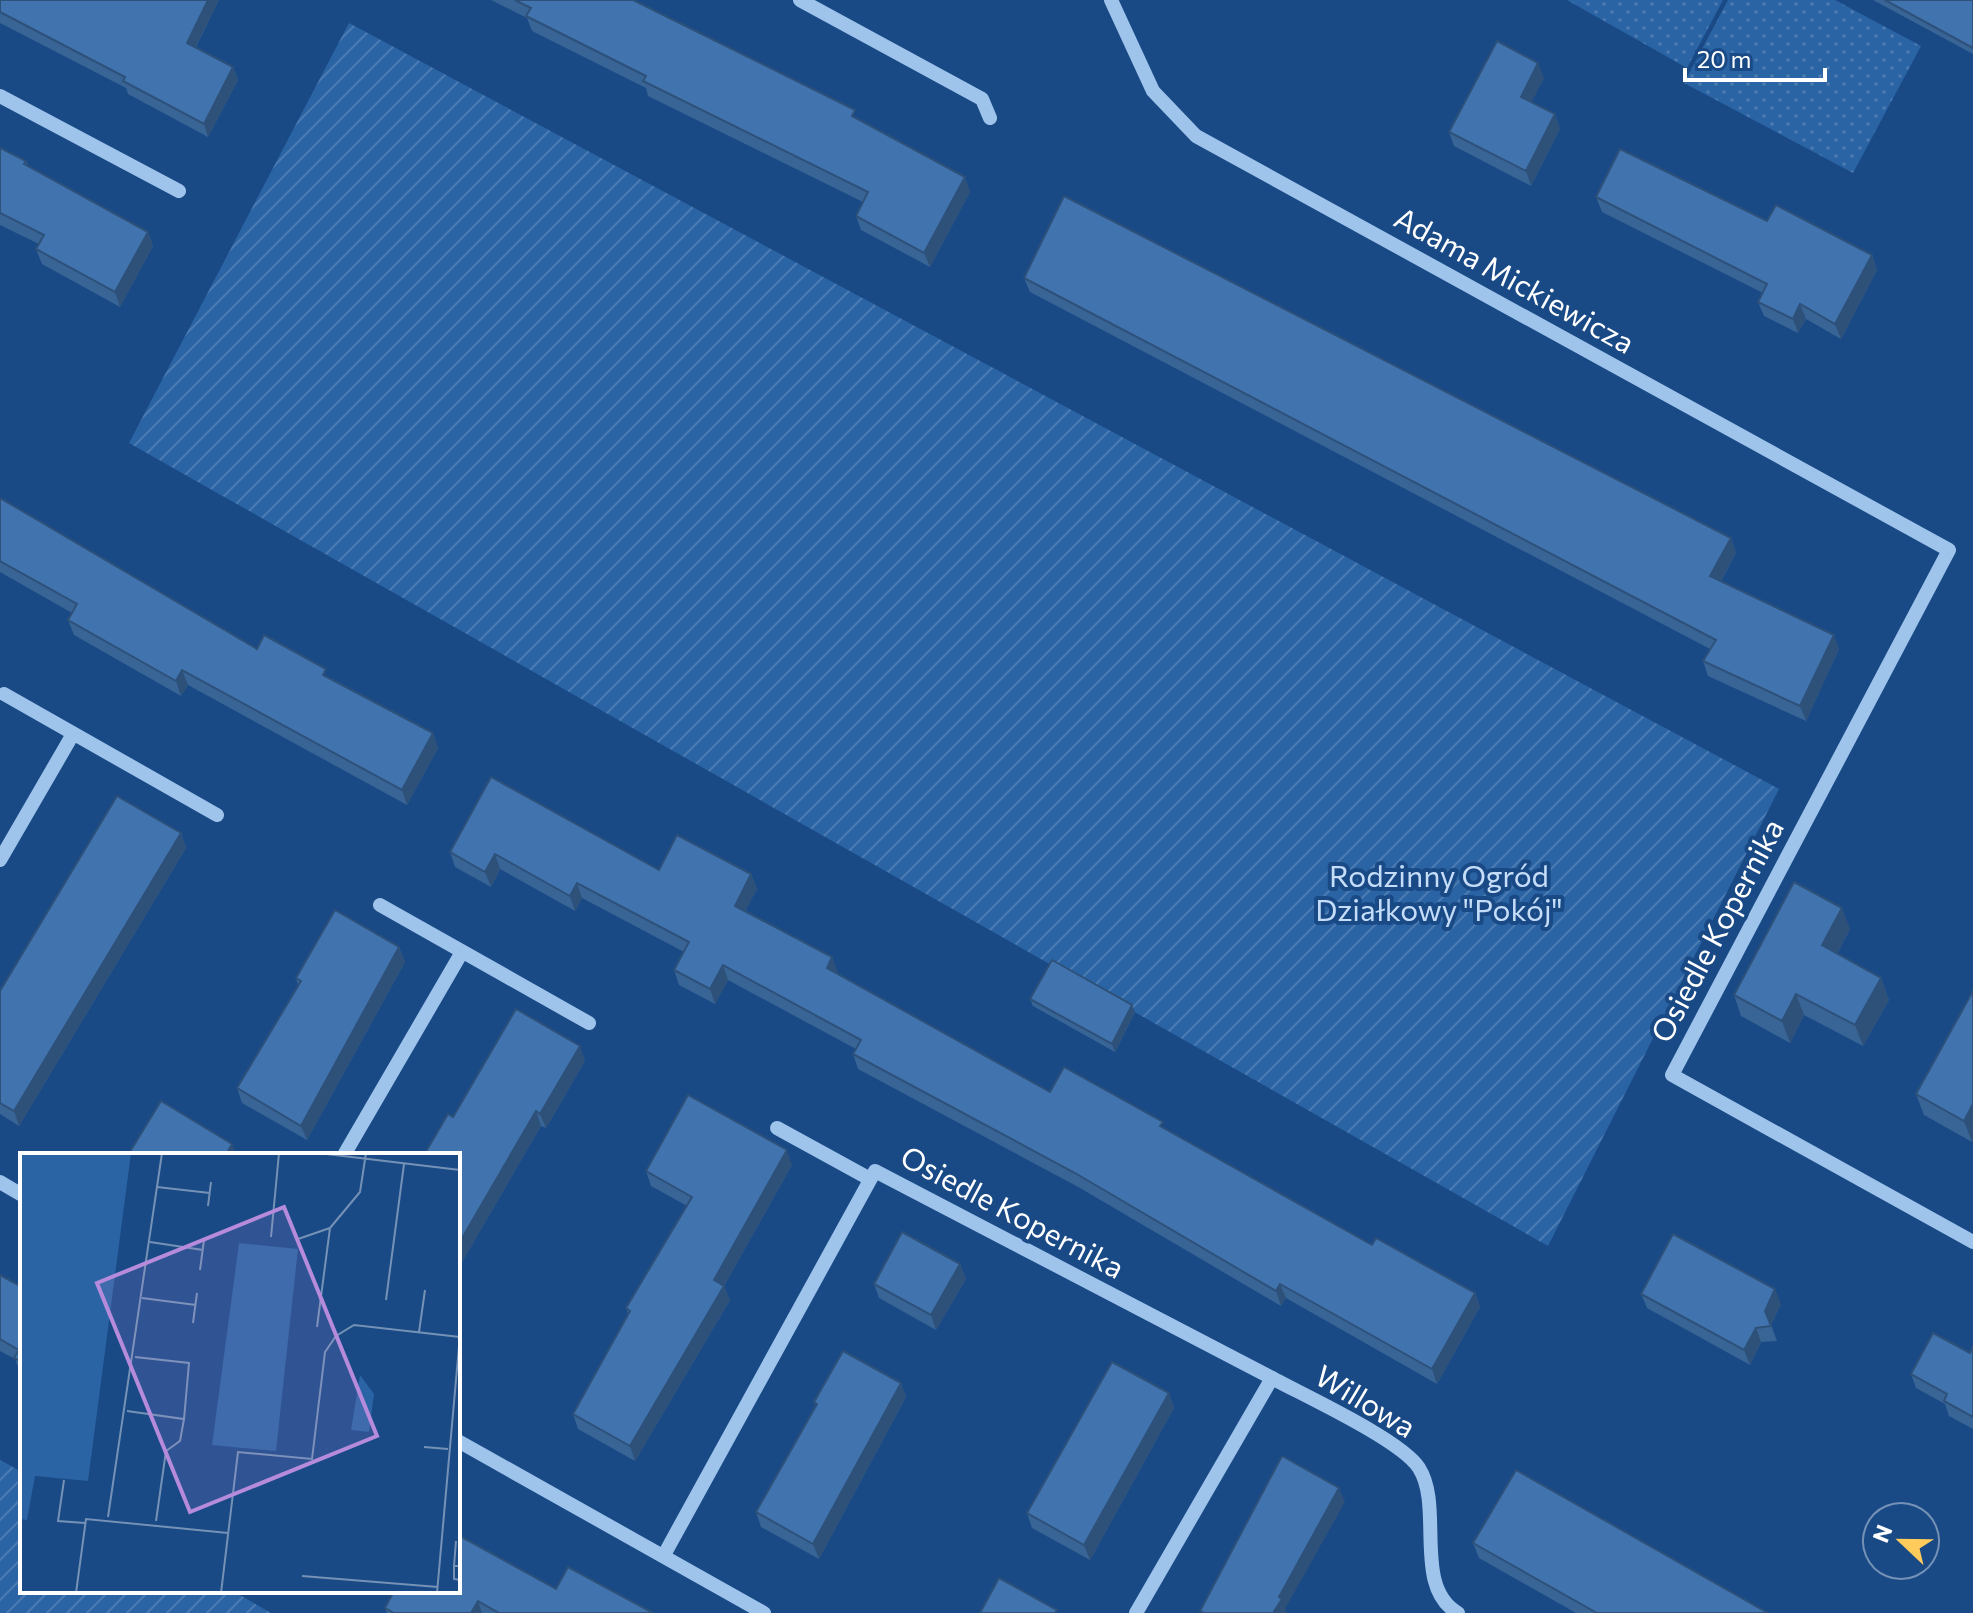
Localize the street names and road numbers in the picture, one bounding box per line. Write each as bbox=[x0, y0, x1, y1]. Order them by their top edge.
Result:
street label: Adama Mickiewicza bbox=[1389, 198, 1642, 360]
street label: Osiedle Kopernika bbox=[1641, 812, 1790, 1048]
street label: Osiedle Kopernika bbox=[895, 1136, 1131, 1285]
street label: Willowa bbox=[1309, 1356, 1423, 1444]

